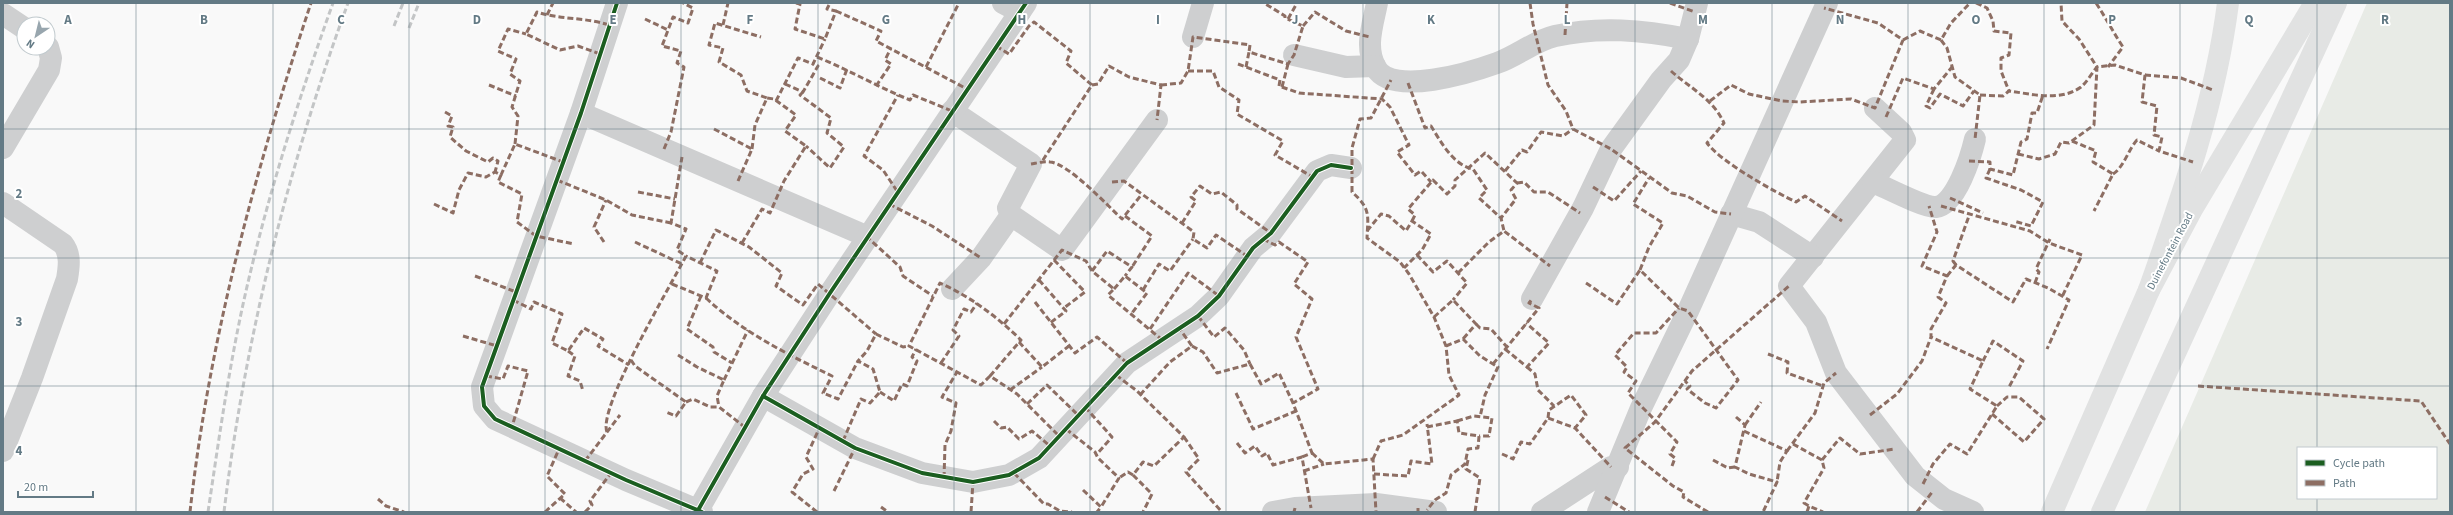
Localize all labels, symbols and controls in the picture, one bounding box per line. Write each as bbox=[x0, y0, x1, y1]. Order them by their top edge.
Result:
text: A bbox=[63, 11, 72, 29]
text: B bbox=[200, 11, 208, 29]
text: C bbox=[337, 11, 345, 29]
text: D bbox=[473, 11, 481, 29]
text: E bbox=[609, 11, 617, 29]
text: F bbox=[747, 11, 754, 29]
text: G bbox=[882, 11, 890, 29]
text: H bbox=[1018, 11, 1026, 29]
text: I bbox=[1156, 11, 1160, 29]
text: J bbox=[1292, 11, 1298, 29]
text: K bbox=[1427, 11, 1436, 29]
text: L bbox=[1564, 11, 1571, 29]
text: M bbox=[1698, 11, 1708, 29]
text: N bbox=[1836, 11, 1844, 29]
text: O bbox=[1972, 11, 1981, 29]
text: P bbox=[2108, 11, 2116, 29]
text: Q bbox=[2245, 11, 2254, 29]
text: R bbox=[2381, 11, 2389, 29]
north arrow bbox=[16, 16, 56, 56]
text: N bbox=[23, 36, 38, 52]
text: 2 bbox=[16, 185, 23, 203]
street label: Duinefontein Road bbox=[2143, 210, 2197, 292]
text: 3 bbox=[16, 313, 23, 331]
text: 4 bbox=[16, 442, 23, 460]
legend bbox=[2297, 447, 2437, 499]
text: Cycle path bbox=[2333, 455, 2385, 472]
scale bar bbox=[18, 473, 93, 499]
text: Path bbox=[2333, 475, 2356, 492]
text: 20 m bbox=[24, 479, 48, 496]

